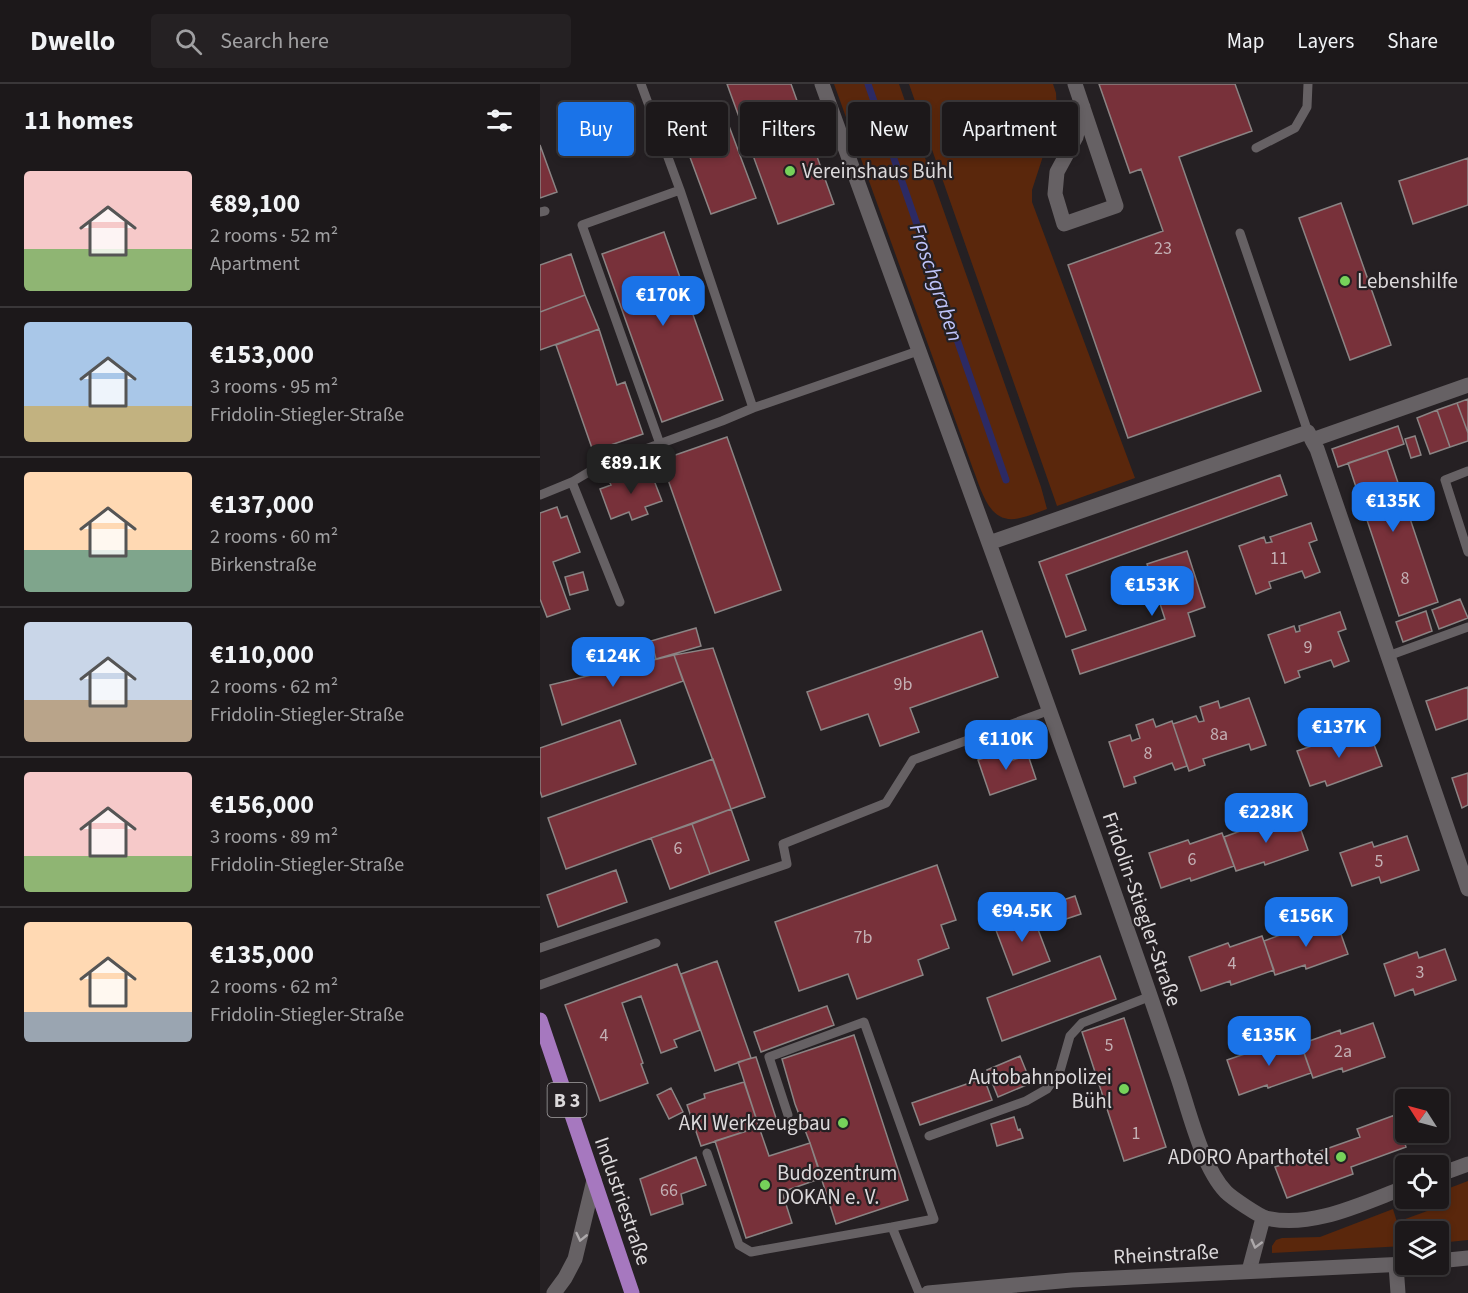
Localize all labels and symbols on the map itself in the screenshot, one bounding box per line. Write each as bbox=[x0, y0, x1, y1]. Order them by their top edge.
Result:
place label: Vereinshaus Bühl bbox=[802, 156, 953, 186]
marker: Vereinshaus Bühl bbox=[783, 164, 797, 178]
water label: Froschgraben bbox=[901, 219, 971, 346]
house number: 23 bbox=[1154, 236, 1172, 261]
place label: Lebenshilfe bbox=[1357, 266, 1458, 296]
marker: Lebenshilfe bbox=[1338, 274, 1352, 288]
pin: €170K bbox=[621, 276, 705, 327]
pin: €89.1K bbox=[582, 444, 680, 495]
pin: €135K bbox=[1351, 482, 1435, 533]
house number: 11 bbox=[1270, 546, 1288, 571]
pin: €153K bbox=[1110, 566, 1194, 617]
house number: 8 bbox=[1401, 566, 1410, 591]
house number: 9 bbox=[1304, 635, 1313, 660]
pin: €124K bbox=[571, 637, 655, 688]
house number: 9b bbox=[894, 672, 912, 697]
pin: €137K bbox=[1297, 708, 1381, 759]
pin: €110K bbox=[964, 720, 1048, 771]
house number: 8a bbox=[1210, 722, 1228, 747]
house number: 8 bbox=[1144, 741, 1153, 766]
pin: €228K bbox=[1224, 793, 1308, 844]
street label: Fridolin-Stiegler-Straße bbox=[1095, 808, 1189, 1010]
house number: 6 bbox=[674, 836, 683, 861]
house number: 6 bbox=[1188, 847, 1197, 872]
house number: 5 bbox=[1375, 849, 1384, 874]
pin: €94.5K bbox=[973, 892, 1071, 943]
pin: €156K bbox=[1264, 897, 1348, 948]
house number: 7b bbox=[854, 925, 872, 950]
house number: 4 bbox=[1228, 951, 1237, 976]
house number: 3 bbox=[1416, 960, 1425, 985]
pin: €135K bbox=[1227, 1016, 1311, 1067]
house number: 4 bbox=[600, 1023, 609, 1048]
house number: 5 bbox=[1105, 1033, 1114, 1058]
house number: 2a bbox=[1334, 1039, 1352, 1064]
place label: Autobahnpolizei Bühl bbox=[968, 1062, 1112, 1116]
marker: Autobahnpolizei Bühl bbox=[1117, 1082, 1131, 1096]
road number: B 3 bbox=[548, 1083, 586, 1117]
north arrow bbox=[1395, 1089, 1449, 1143]
place label: AKI Werkzeugbau bbox=[679, 1108, 831, 1138]
marker: AKI Werkzeugbau bbox=[836, 1116, 850, 1130]
house number: 1 bbox=[1132, 1121, 1140, 1146]
street label: Industriestraße bbox=[587, 1133, 659, 1269]
place label: ADORO Aparthotel bbox=[1168, 1142, 1329, 1172]
marker: ADORO Aparthotel bbox=[1334, 1150, 1348, 1164]
place label: Budozentrum DOKAN e. V. bbox=[777, 1158, 898, 1212]
house number: 66 bbox=[660, 1178, 678, 1203]
marker: Budozentrum DOKAN e. V. bbox=[758, 1178, 772, 1192]
one-way arrow bbox=[575, 1232, 588, 1242]
street label: Rheinstraße bbox=[1112, 1236, 1220, 1272]
one-way arrow bbox=[1251, 1238, 1263, 1249]

